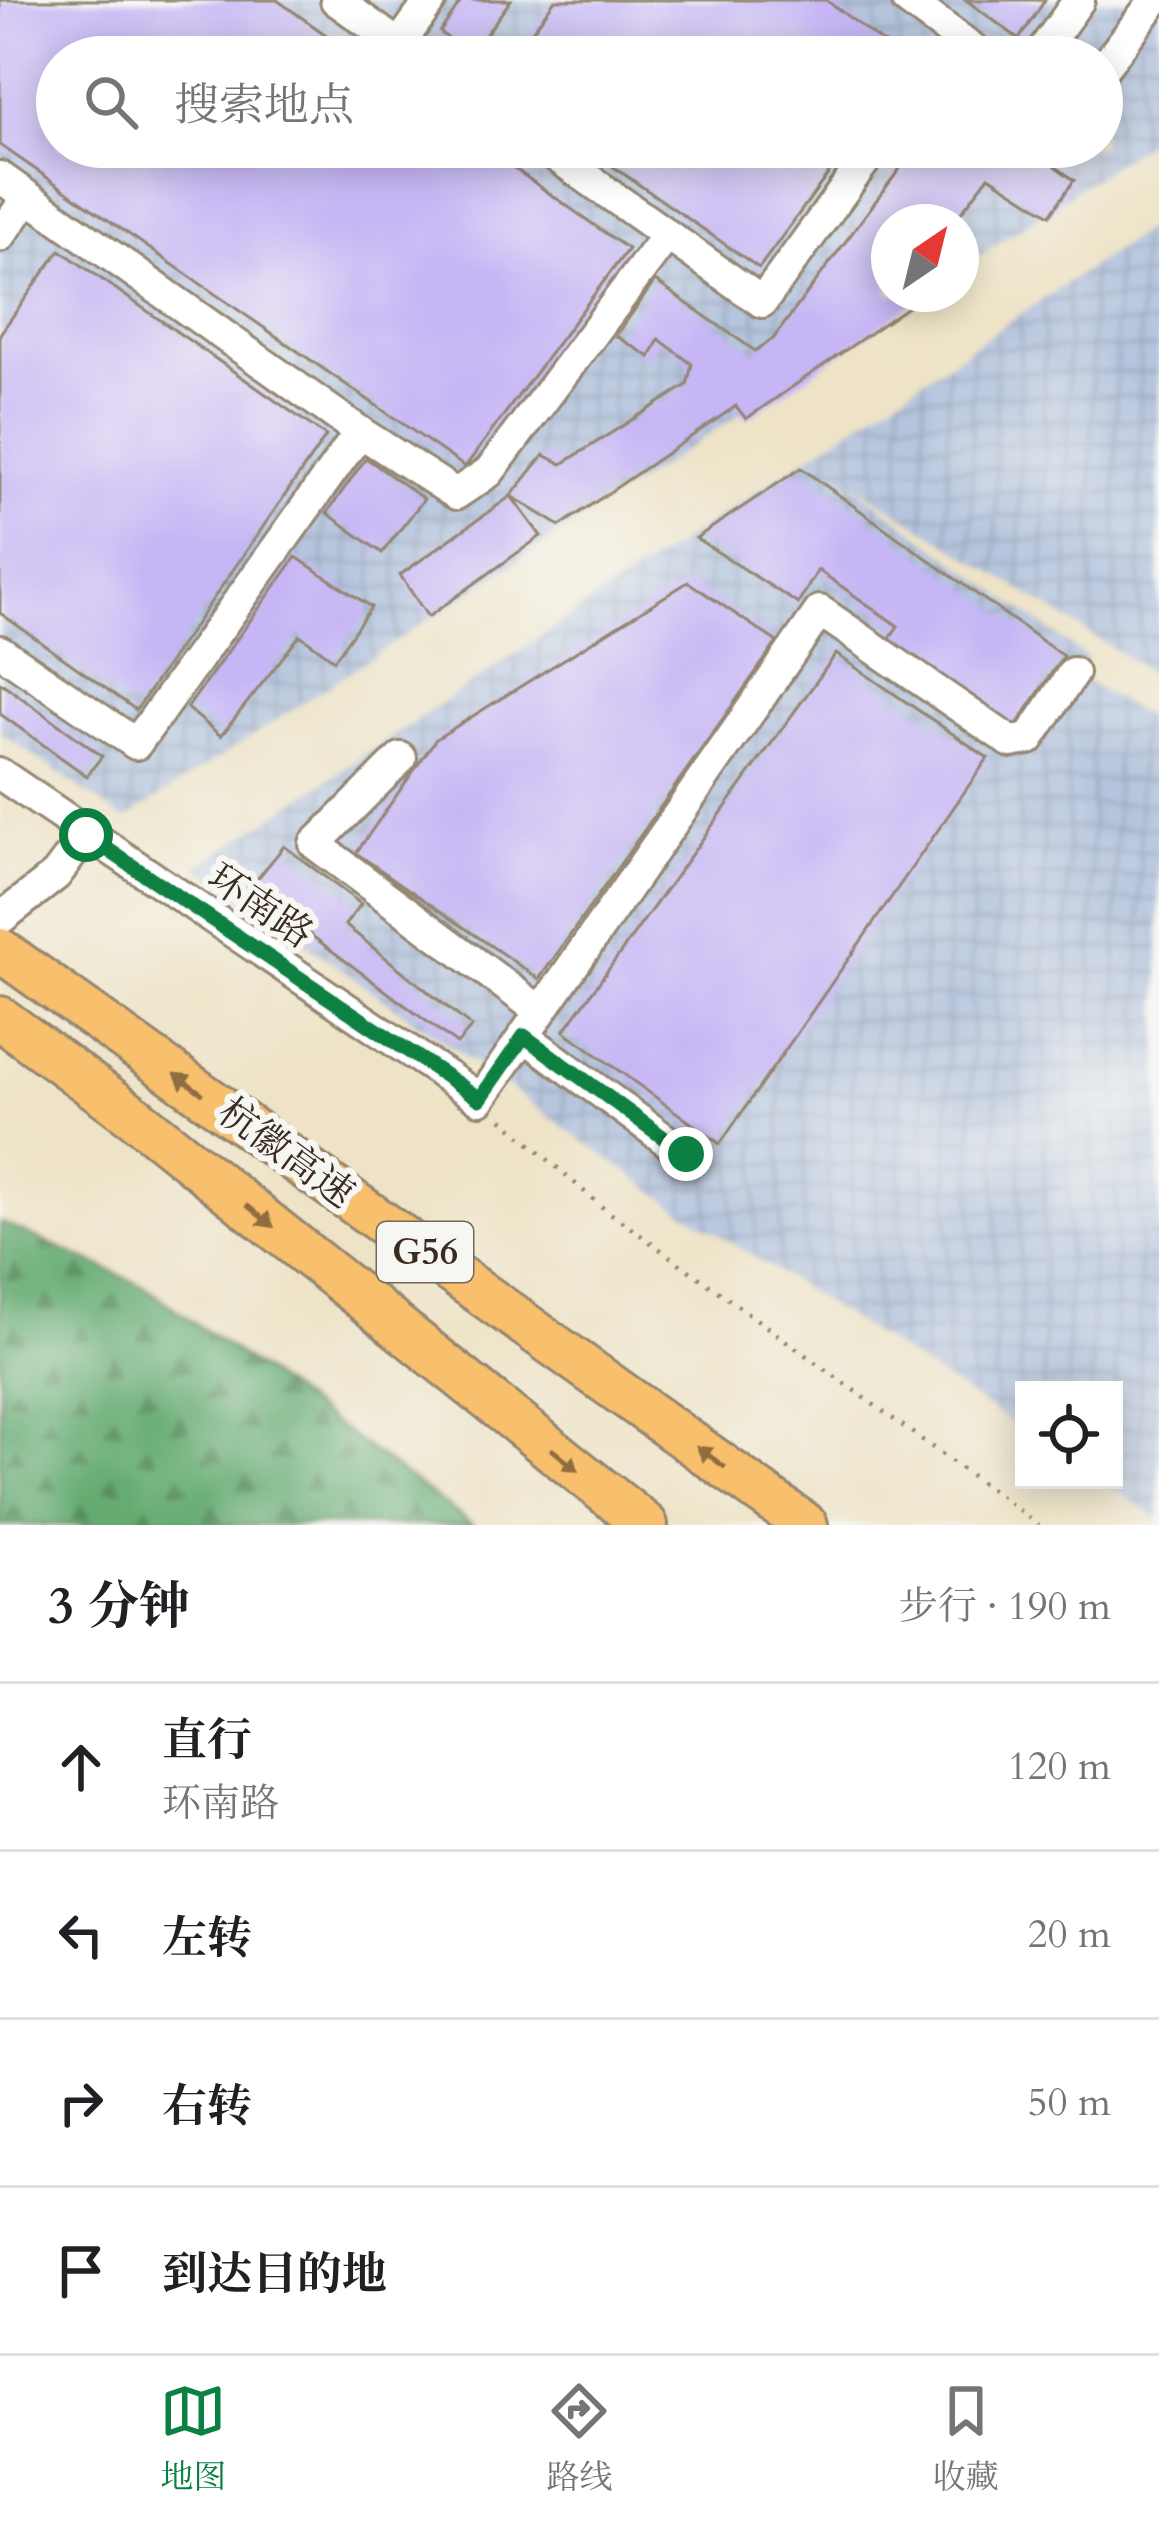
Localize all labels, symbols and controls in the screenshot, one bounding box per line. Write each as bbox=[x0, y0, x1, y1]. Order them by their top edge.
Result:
search box bbox=[36, 36, 1123, 168]
icon: search bbox=[78, 69, 144, 135]
text: 搜索地点 bbox=[174, 75, 354, 136]
north arrow bbox=[871, 204, 979, 312]
route start bbox=[59, 808, 113, 862]
street label: 环南路 bbox=[197, 851, 323, 961]
one-way arrow bbox=[173, 1072, 205, 1096]
street label: 杭徽高速 bbox=[207, 1086, 365, 1220]
route end bbox=[659, 1127, 713, 1181]
one-way arrow bbox=[245, 1203, 275, 1229]
road number: G56 bbox=[377, 1222, 473, 1282]
map controls bbox=[1015, 1381, 1123, 1489]
button: locate bbox=[1015, 1381, 1123, 1489]
one-way arrow bbox=[695, 1446, 727, 1469]
one-way arrow bbox=[549, 1447, 580, 1472]
text: 3 分钟 bbox=[48, 1572, 190, 1642]
text: 步行 · 190 m bbox=[899, 1580, 1111, 1633]
text: 直行 bbox=[162, 1710, 252, 1771]
icon: ahead bbox=[48, 1734, 114, 1800]
text: 120 m bbox=[1008, 1740, 1111, 1793]
text: 环南路 bbox=[162, 1777, 279, 1830]
icon: left bbox=[48, 1902, 114, 1968]
text: 左转 bbox=[162, 1908, 252, 1969]
text: 20 m bbox=[1028, 1908, 1111, 1961]
icon: right bbox=[48, 2070, 114, 2136]
text: 右转 bbox=[162, 2076, 252, 2137]
text: 50 m bbox=[1028, 2076, 1111, 2129]
icon: arrive bbox=[48, 2238, 114, 2304]
text: 到达目的地 bbox=[162, 2244, 387, 2305]
tab: 地图 bbox=[160, 2378, 226, 2500]
tab: 路线 bbox=[546, 2378, 612, 2500]
tab: 收藏 bbox=[933, 2378, 999, 2500]

